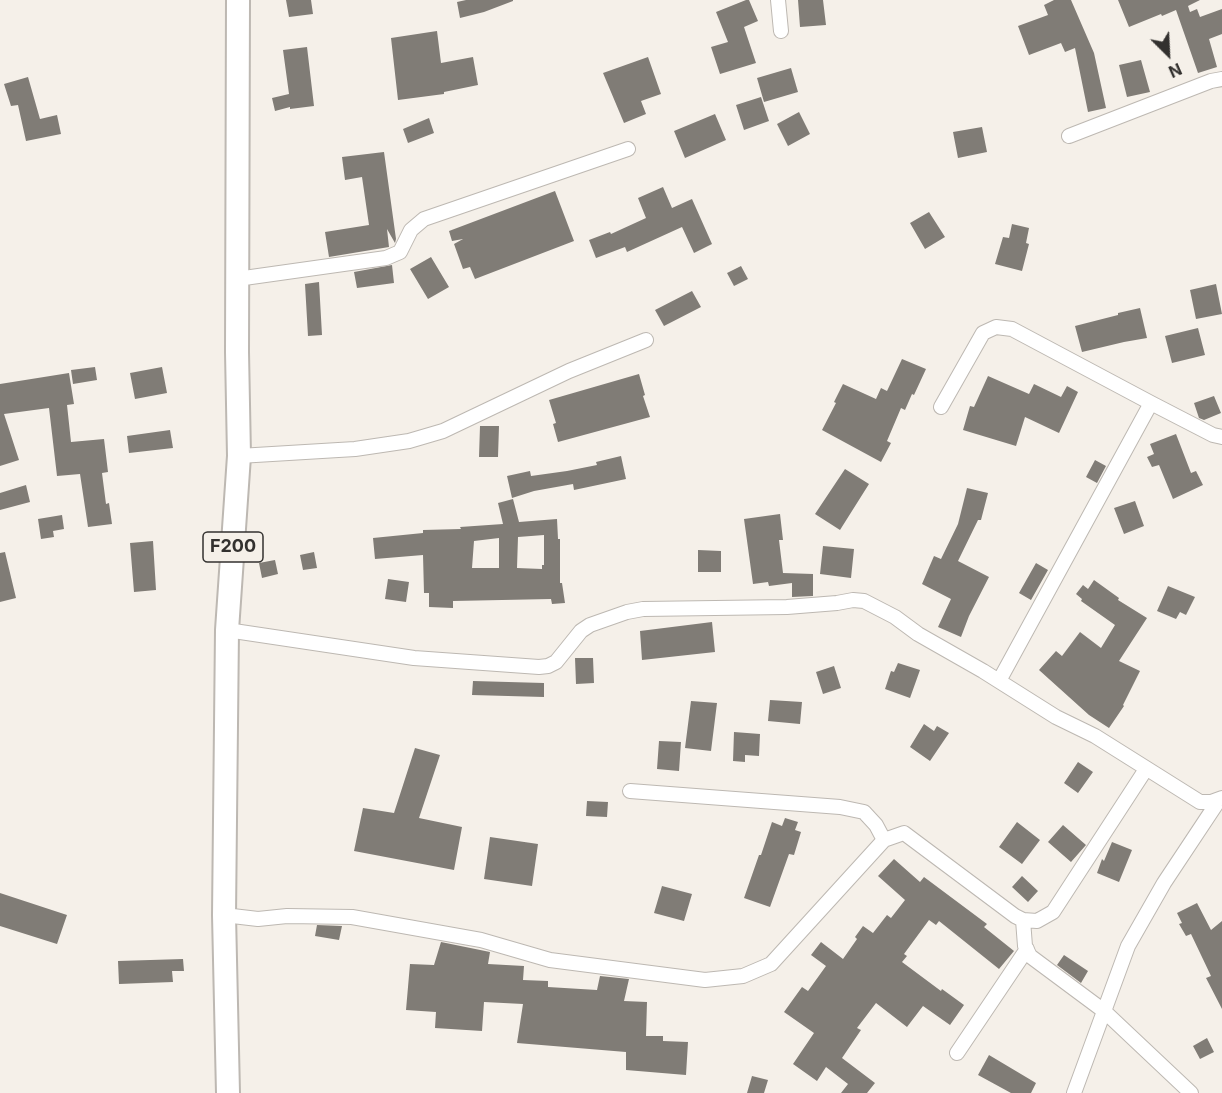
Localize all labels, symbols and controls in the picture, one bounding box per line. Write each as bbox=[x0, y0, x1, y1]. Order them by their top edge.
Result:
north arrow bbox=[1138, 24, 1198, 84]
text: N bbox=[1166, 59, 1185, 82]
road number: F200 bbox=[203, 532, 263, 562]

